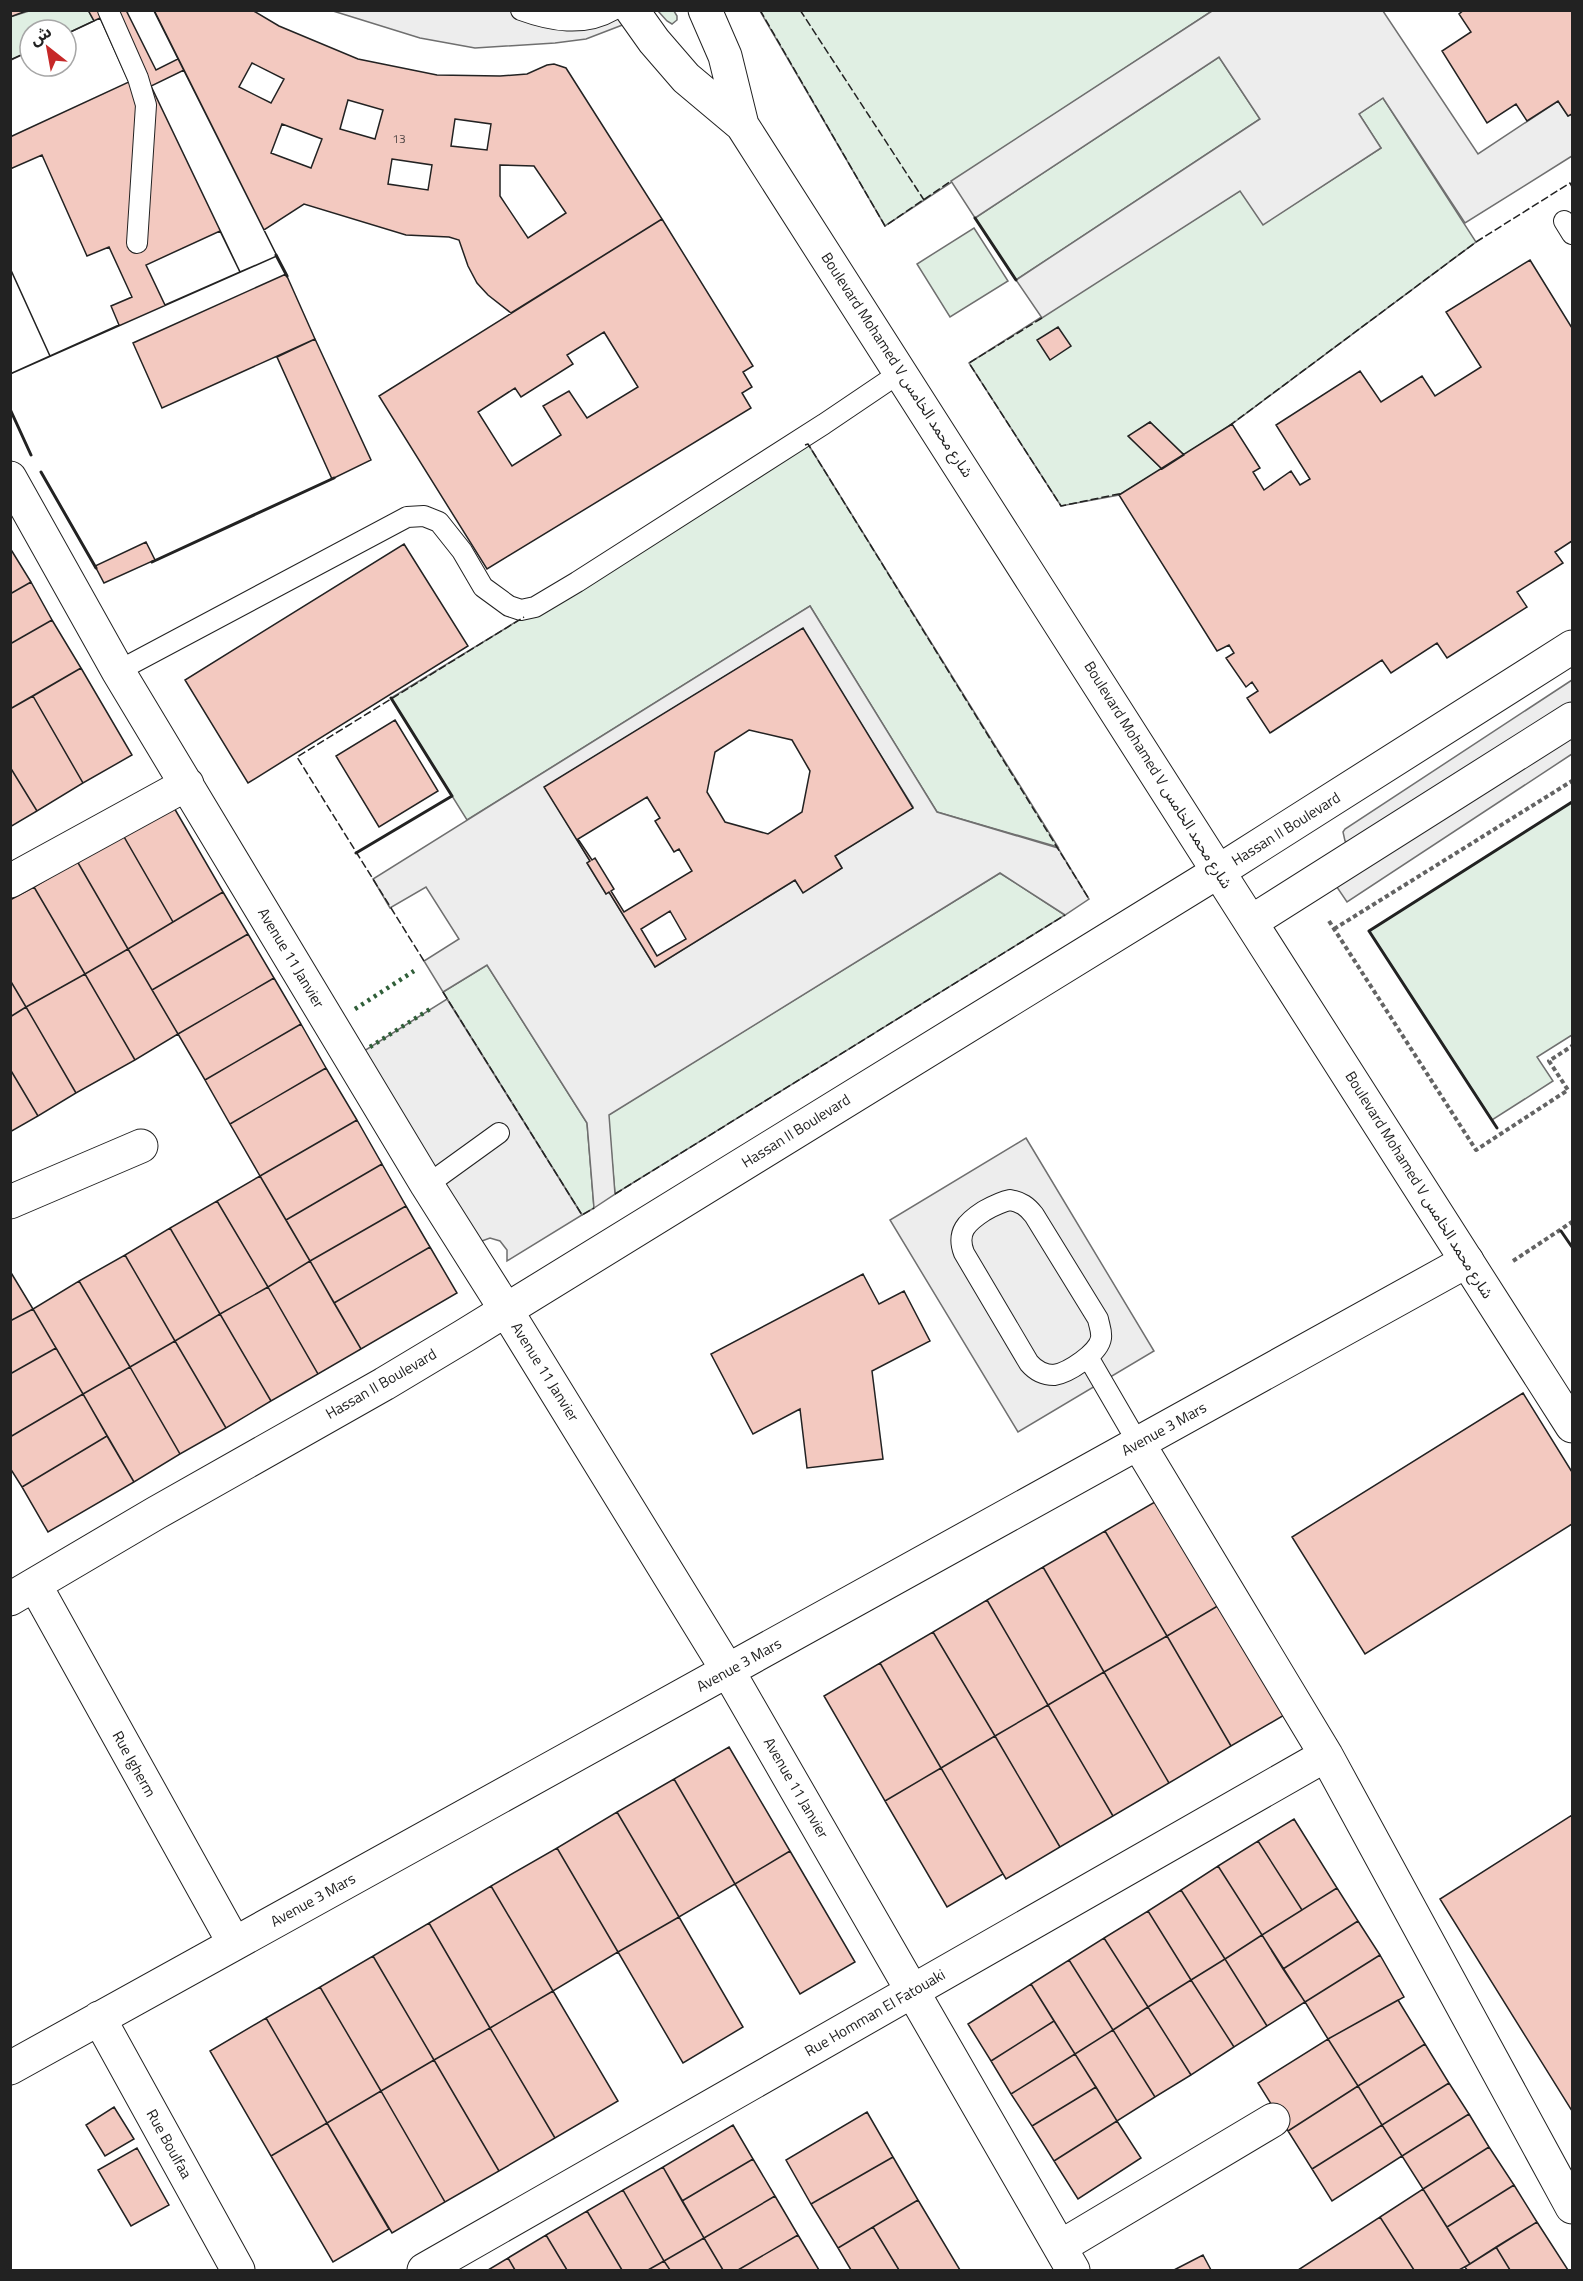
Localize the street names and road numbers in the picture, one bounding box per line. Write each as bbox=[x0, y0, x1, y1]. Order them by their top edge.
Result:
street label: Boulevard Mohamed V شارع محمد الخامس bbox=[815, 248, 979, 483]
street label: Boulevard Mohamed V شارع محمد الخامس bbox=[1078, 656, 1238, 894]
street label: Hassan II Boulevard bbox=[1227, 786, 1345, 871]
street label: Avenue 11 Janvier bbox=[252, 903, 330, 1012]
street label: Boulevard Mohamed V شارع محمد الخامس bbox=[1339, 1066, 1499, 1304]
street label: Hassan II Boulevard bbox=[737, 1088, 855, 1173]
street label: Avenue 11 Janvier bbox=[506, 1318, 585, 1426]
street label: Hassan II Boulevard bbox=[321, 1342, 441, 1425]
street label: Avenue 3 Mars bbox=[1117, 1396, 1211, 1461]
street label: Avenue 3 Mars bbox=[692, 1632, 786, 1697]
street label: Rue Igherm bbox=[107, 1726, 162, 1801]
street label: Avenue 11 Janvier bbox=[758, 1733, 835, 1843]
street label: Avenue 3 Mars bbox=[266, 1867, 360, 1932]
street label: Rue Homman El Fatouaki bbox=[800, 1963, 949, 2062]
street label: Rue Boulfaa bbox=[141, 2105, 198, 2183]

